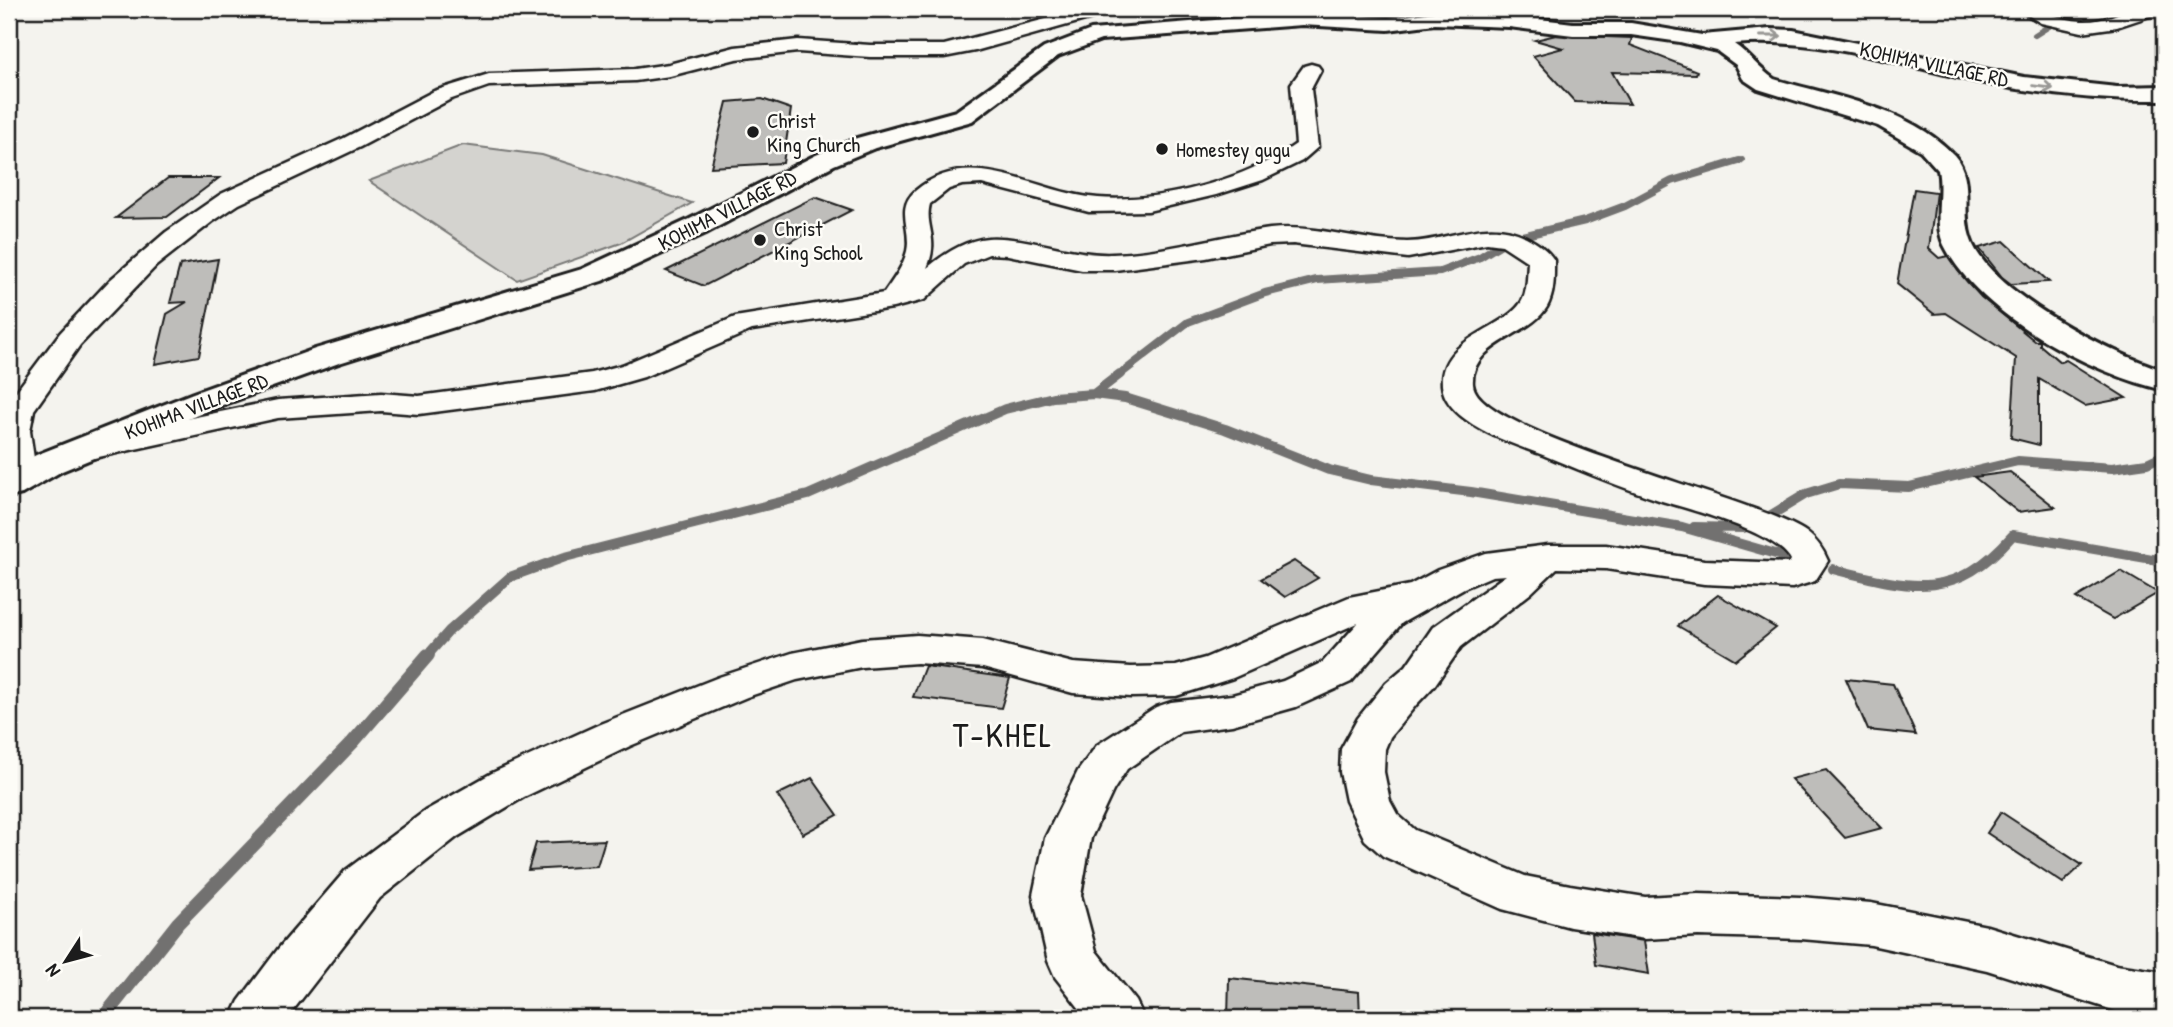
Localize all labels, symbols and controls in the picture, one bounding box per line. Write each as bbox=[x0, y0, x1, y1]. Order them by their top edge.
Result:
one-way arrow bbox=[1760, 29, 1783, 43]
street label: KOHIMA VILLAGE RD bbox=[1857, 34, 2011, 94]
one-way arrow bbox=[2031, 81, 2054, 94]
place label: Christ King Church bbox=[767, 106, 860, 159]
marker: Christ King Church bbox=[745, 124, 761, 140]
place label: Homestey gugu bbox=[1176, 135, 1290, 164]
marker: Homestey gugu bbox=[1154, 141, 1170, 157]
street label: KOHIMA VILLAGE RD bbox=[653, 163, 801, 257]
place label: Christ King School bbox=[774, 214, 863, 267]
marker: Christ King School bbox=[752, 232, 768, 248]
street label: KOHIMA VILLAGE RD bbox=[120, 365, 272, 447]
district label: T-KHEL bbox=[953, 713, 1053, 757]
north arrow bbox=[32, 926, 102, 996]
text: N bbox=[39, 959, 66, 983]

